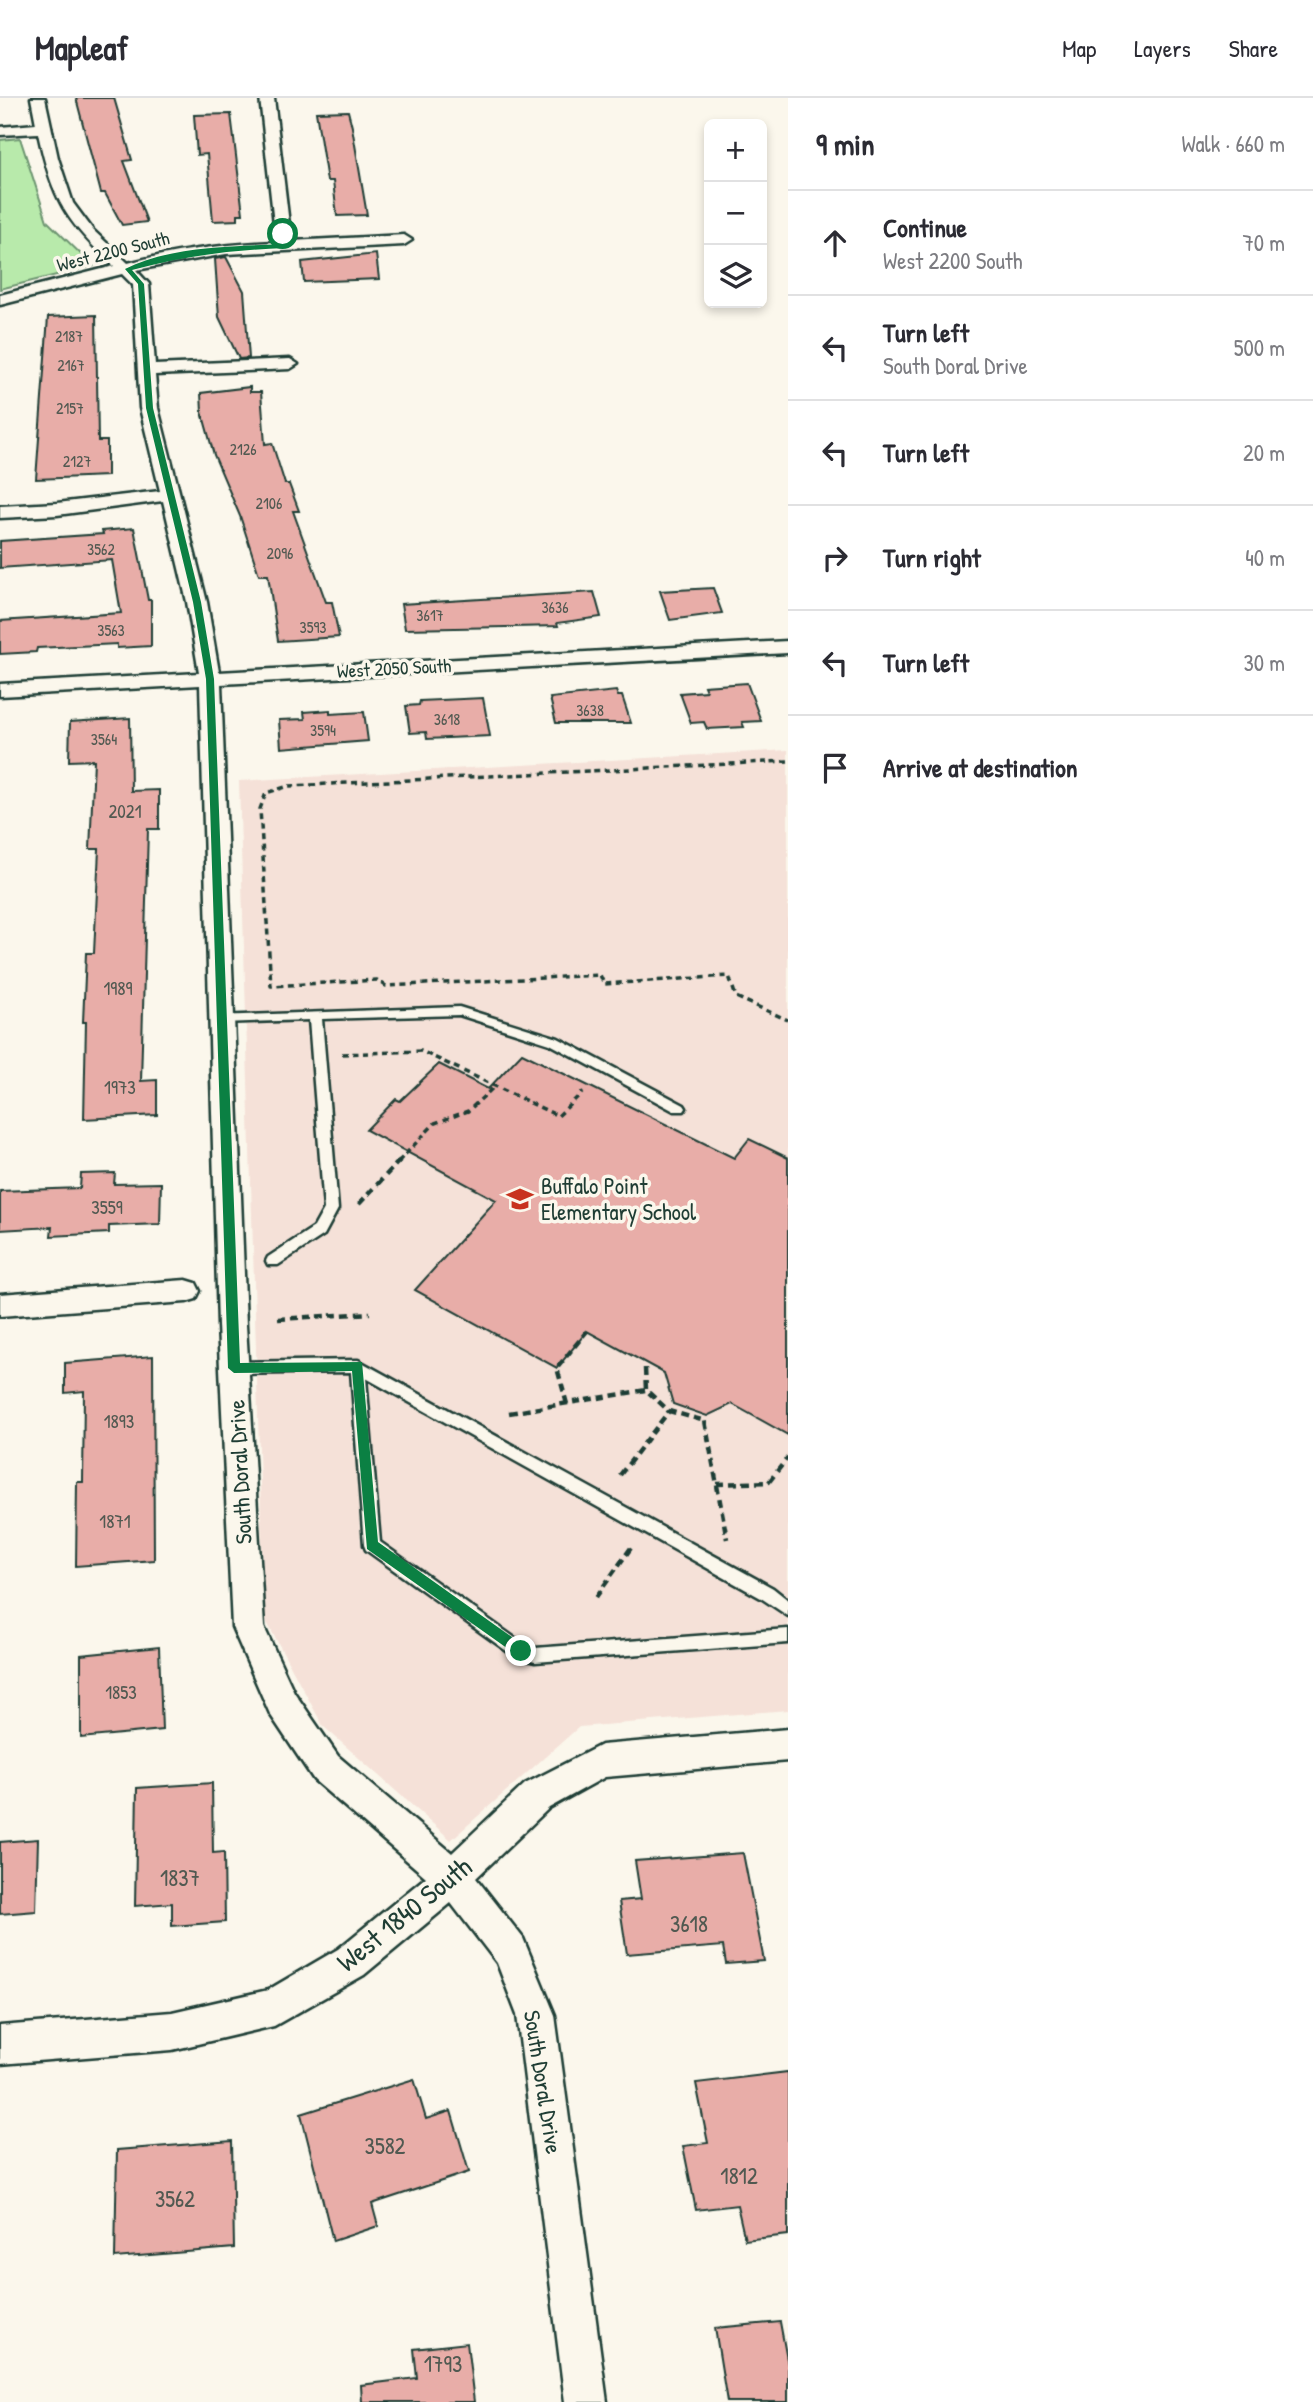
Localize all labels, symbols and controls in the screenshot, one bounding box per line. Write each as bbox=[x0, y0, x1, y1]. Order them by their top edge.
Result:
text: Mapleaf bbox=[35, 26, 128, 70]
text: Map bbox=[1062, 32, 1096, 64]
text: Layers bbox=[1134, 32, 1191, 64]
text: Share bbox=[1229, 32, 1278, 64]
map controls bbox=[704, 119, 767, 308]
button: + bbox=[704, 119, 767, 182]
text: 9 min bbox=[816, 124, 875, 164]
text: Walk · 660 m bbox=[1181, 128, 1285, 159]
button: − bbox=[704, 182, 767, 245]
text: Continue bbox=[883, 210, 967, 245]
route start bbox=[267, 218, 298, 249]
street label: West 2200 South bbox=[54, 224, 172, 278]
icon: ahead bbox=[816, 224, 854, 262]
text: 70 m bbox=[1242, 227, 1285, 258]
button: layers bbox=[704, 245, 767, 308]
text: West 2200 South bbox=[883, 245, 1022, 276]
text: Turn left bbox=[883, 315, 969, 350]
house number: 2187 bbox=[55, 325, 83, 347]
icon: left bbox=[816, 329, 854, 367]
text: 500 m bbox=[1234, 332, 1285, 363]
text: South Doral Drive bbox=[883, 350, 1028, 381]
house number: 2167 bbox=[57, 354, 85, 376]
house number: 2157 bbox=[56, 397, 84, 419]
icon: left bbox=[816, 434, 854, 472]
text: Turn left bbox=[883, 435, 969, 470]
text: 20 m bbox=[1243, 437, 1285, 468]
house number: 2126 bbox=[229, 438, 257, 460]
house number: 2127 bbox=[63, 450, 91, 472]
house number: 2106 bbox=[256, 492, 282, 514]
house number: 3562 bbox=[87, 538, 115, 560]
icon: right bbox=[816, 539, 854, 577]
text: Turn right bbox=[883, 540, 981, 575]
house number: 2096 bbox=[267, 542, 293, 564]
text: 40 m bbox=[1245, 542, 1285, 573]
house number: 3636 bbox=[541, 596, 569, 618]
house number: 3617 bbox=[416, 604, 444, 626]
house number: 3593 bbox=[300, 616, 326, 638]
house number: 3563 bbox=[97, 619, 125, 641]
icon: left bbox=[816, 644, 854, 682]
text: Turn left bbox=[883, 645, 969, 680]
text: 30 m bbox=[1243, 647, 1285, 678]
street label: West 2050 South bbox=[336, 652, 452, 684]
house number: 3638 bbox=[576, 699, 604, 721]
house number: 3618 bbox=[434, 708, 460, 730]
house number: 3594 bbox=[310, 719, 336, 741]
house number: 3564 bbox=[91, 728, 117, 750]
icon: arrive bbox=[816, 749, 854, 787]
text: Arrive at destination bbox=[883, 750, 1078, 785]
house number: 2021 bbox=[108, 798, 142, 824]
house number: 1989 bbox=[103, 975, 133, 1001]
house number: 1973 bbox=[104, 1074, 136, 1100]
place label: Buffalo Point Elementary School bbox=[541, 1170, 697, 1227]
school or university icon: Buffalo Point Elementary School bbox=[505, 1184, 535, 1214]
house number: 3559 bbox=[91, 1194, 123, 1220]
street label: South Doral Drive bbox=[220, 1399, 259, 1545]
house number: 1893 bbox=[104, 1408, 134, 1434]
house number: 1871 bbox=[99, 1508, 131, 1534]
route end bbox=[505, 1635, 536, 1666]
house number: 1853 bbox=[105, 1679, 137, 1705]
street label: West 1840 South bbox=[328, 1848, 480, 1980]
house number: 1837 bbox=[160, 1862, 200, 1893]
house number: 3618 bbox=[670, 1908, 708, 1939]
street label: South Doral Drive bbox=[517, 2008, 570, 2156]
house number: 3582 bbox=[365, 2130, 406, 2161]
house number: 1812 bbox=[720, 2160, 758, 2191]
house number: 3562 bbox=[155, 2183, 195, 2214]
house number: 1793 bbox=[424, 2348, 462, 2379]

